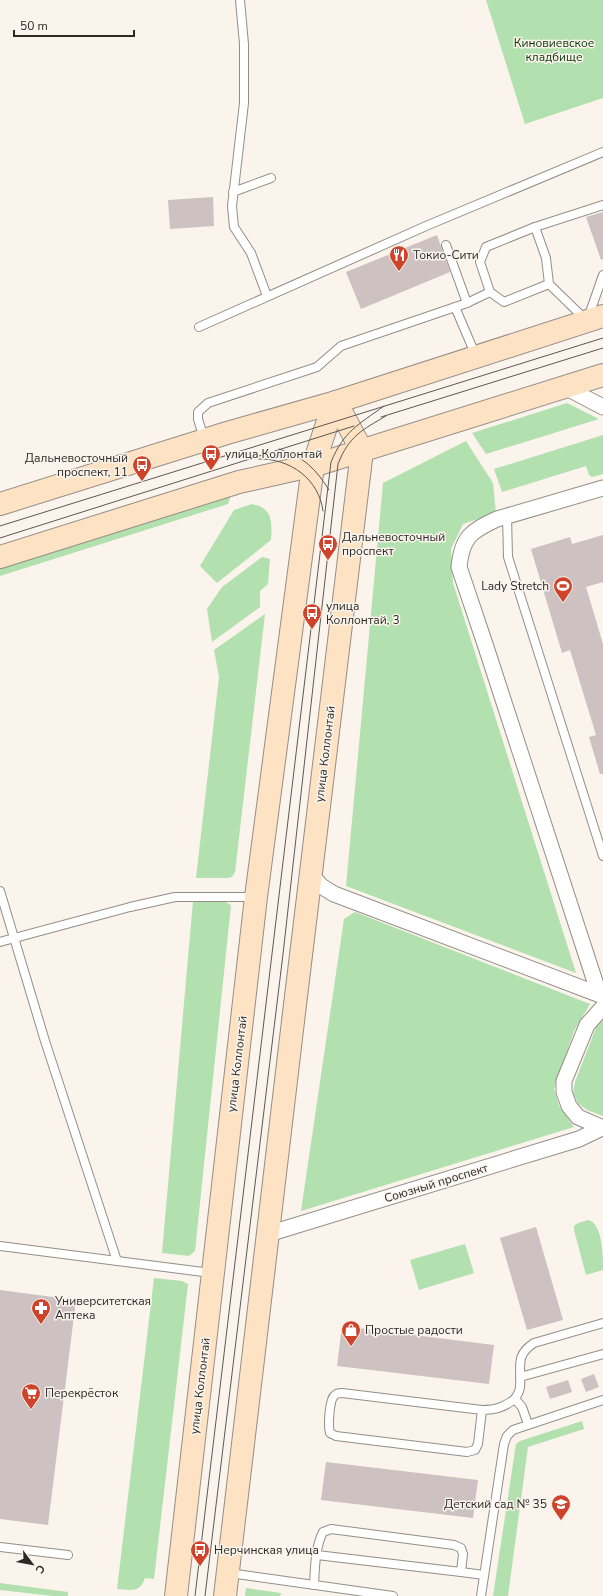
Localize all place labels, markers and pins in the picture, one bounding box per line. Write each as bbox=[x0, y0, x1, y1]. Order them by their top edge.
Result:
restaurant icon: Токио-Сити bbox=[388, 244, 410, 272]
place label: Токио-Сити bbox=[413, 247, 479, 263]
bus stop icon: улица Коллонтай bbox=[200, 443, 222, 471]
place label: улица Коллонтай bbox=[225, 446, 322, 462]
place label: Дальневосточный проспект, 11 bbox=[25, 450, 128, 480]
bus stop icon: Дальневосточный проспект, 11 bbox=[131, 454, 153, 482]
place label: Дальневосточный проспект bbox=[342, 529, 445, 559]
bus stop icon: Дальневосточный проспект bbox=[317, 533, 339, 561]
sports icon: Lady Stretch bbox=[552, 575, 574, 603]
place label: Lady Stretch bbox=[481, 578, 549, 594]
place label: улица Коллонтай, 3 bbox=[326, 598, 400, 628]
bus stop icon: улица Коллонтай, 3 bbox=[301, 602, 323, 630]
place label: Университетская Аптека bbox=[54, 1293, 151, 1323]
pharmacy icon: Университетская Аптека bbox=[30, 1297, 52, 1325]
shop icon: Простые радости bbox=[340, 1319, 362, 1347]
place label: Простые радости bbox=[365, 1322, 463, 1338]
supermarket icon: Перекрёсток bbox=[20, 1382, 42, 1410]
place label: Перекрёсток bbox=[45, 1385, 119, 1401]
school or university icon: Детский сад № 35 bbox=[550, 1493, 572, 1521]
place label: Детский сад № 35 bbox=[444, 1496, 547, 1512]
bus stop icon: Нерчинская улица bbox=[189, 1539, 211, 1567]
place label: Нерчинская улица bbox=[214, 1542, 319, 1558]

